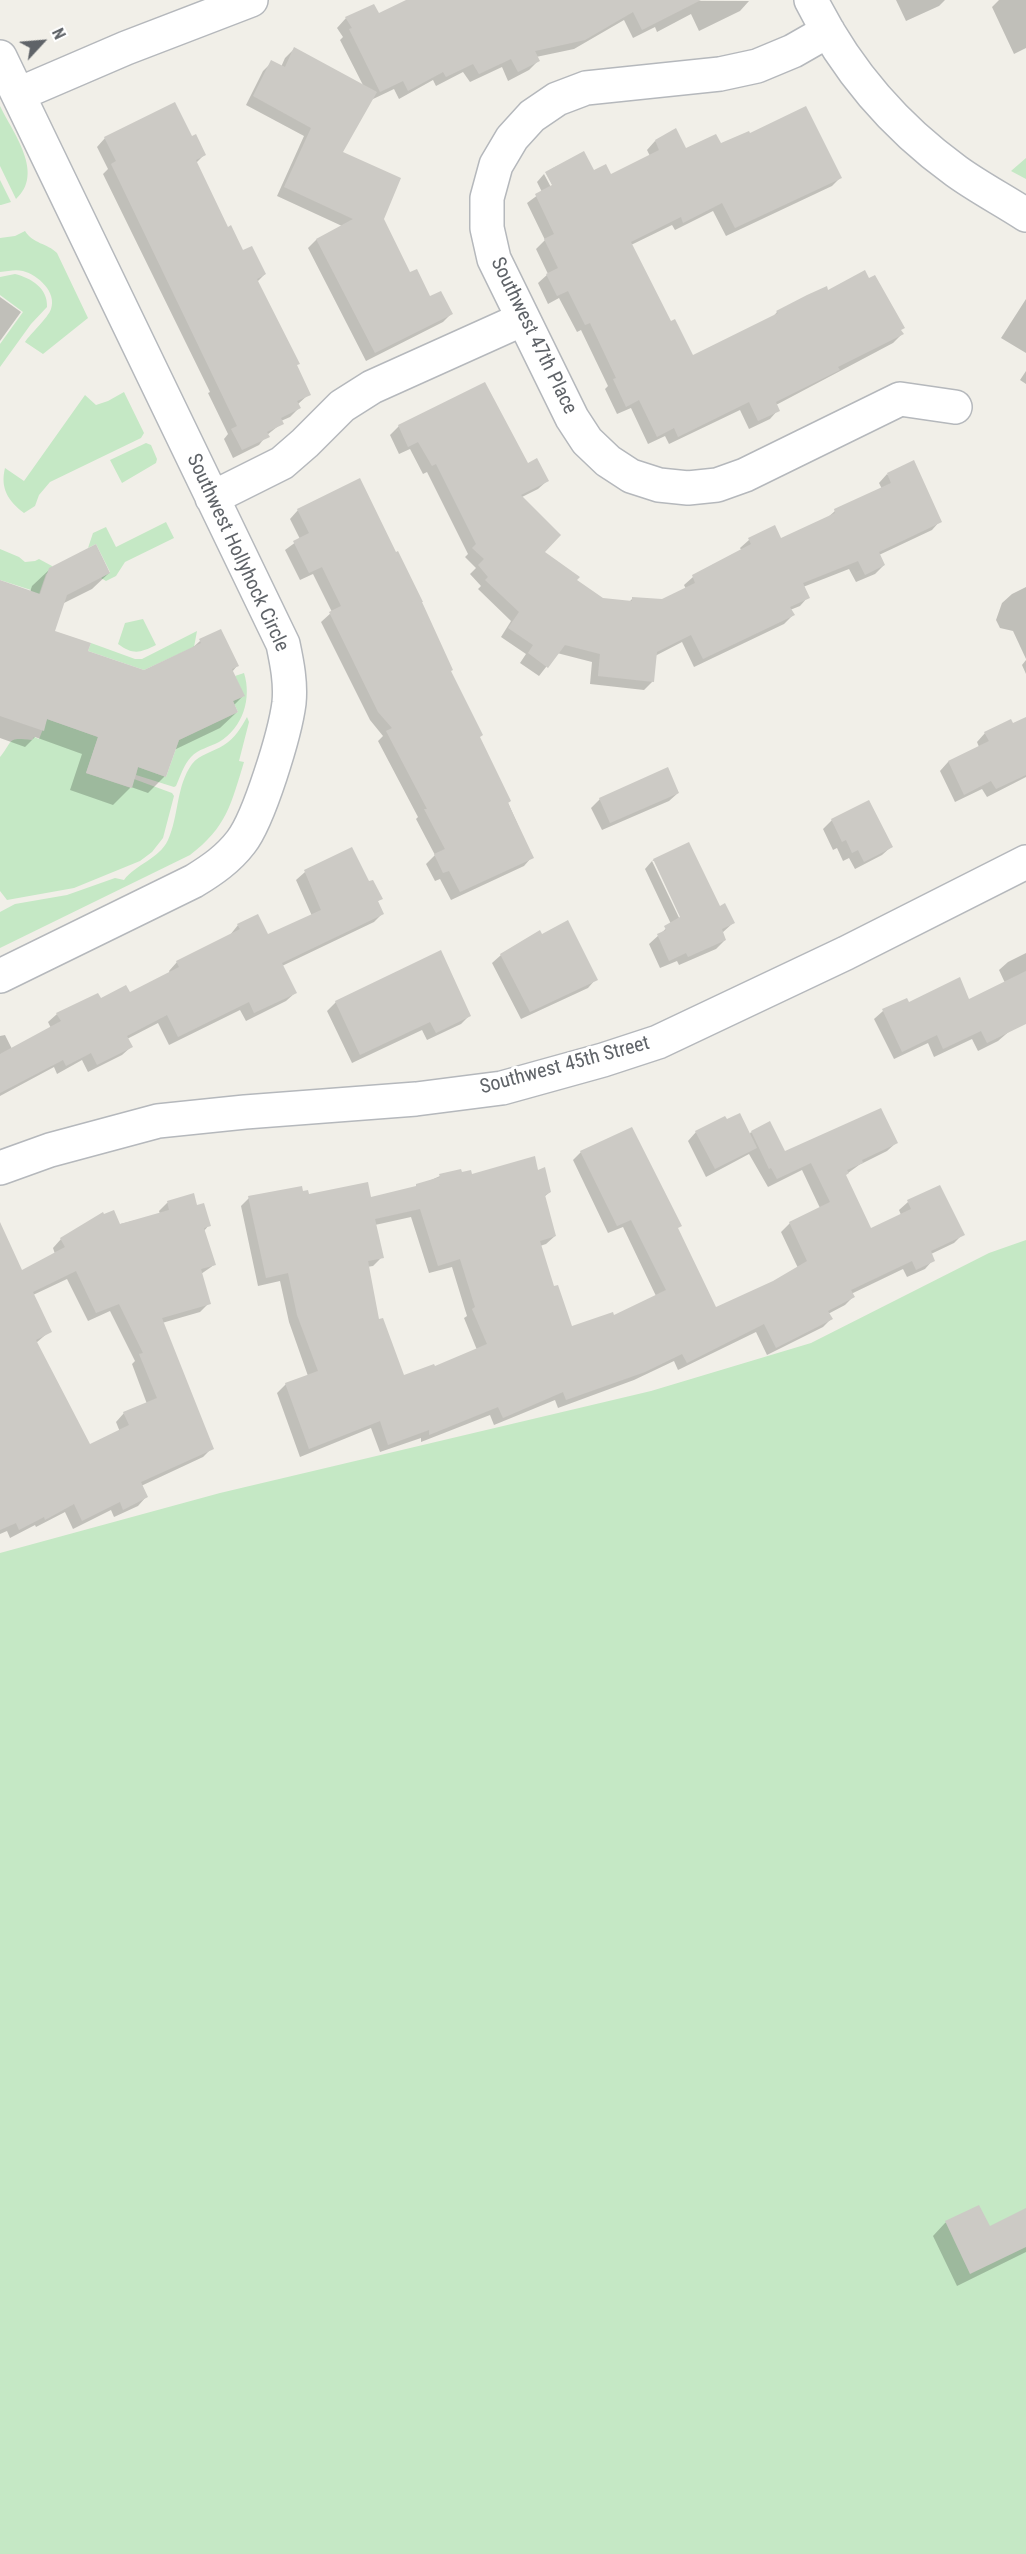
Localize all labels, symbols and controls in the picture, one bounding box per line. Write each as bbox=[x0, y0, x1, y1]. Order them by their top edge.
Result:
north arrow bbox=[12, 12, 72, 72]
text: N bbox=[48, 25, 69, 42]
street label: Southwest 47th Place bbox=[485, 254, 581, 418]
street label: Southwest Hollyhock Circle bbox=[181, 450, 293, 656]
street label: Southwest 45th Street bbox=[478, 1032, 652, 1100]

